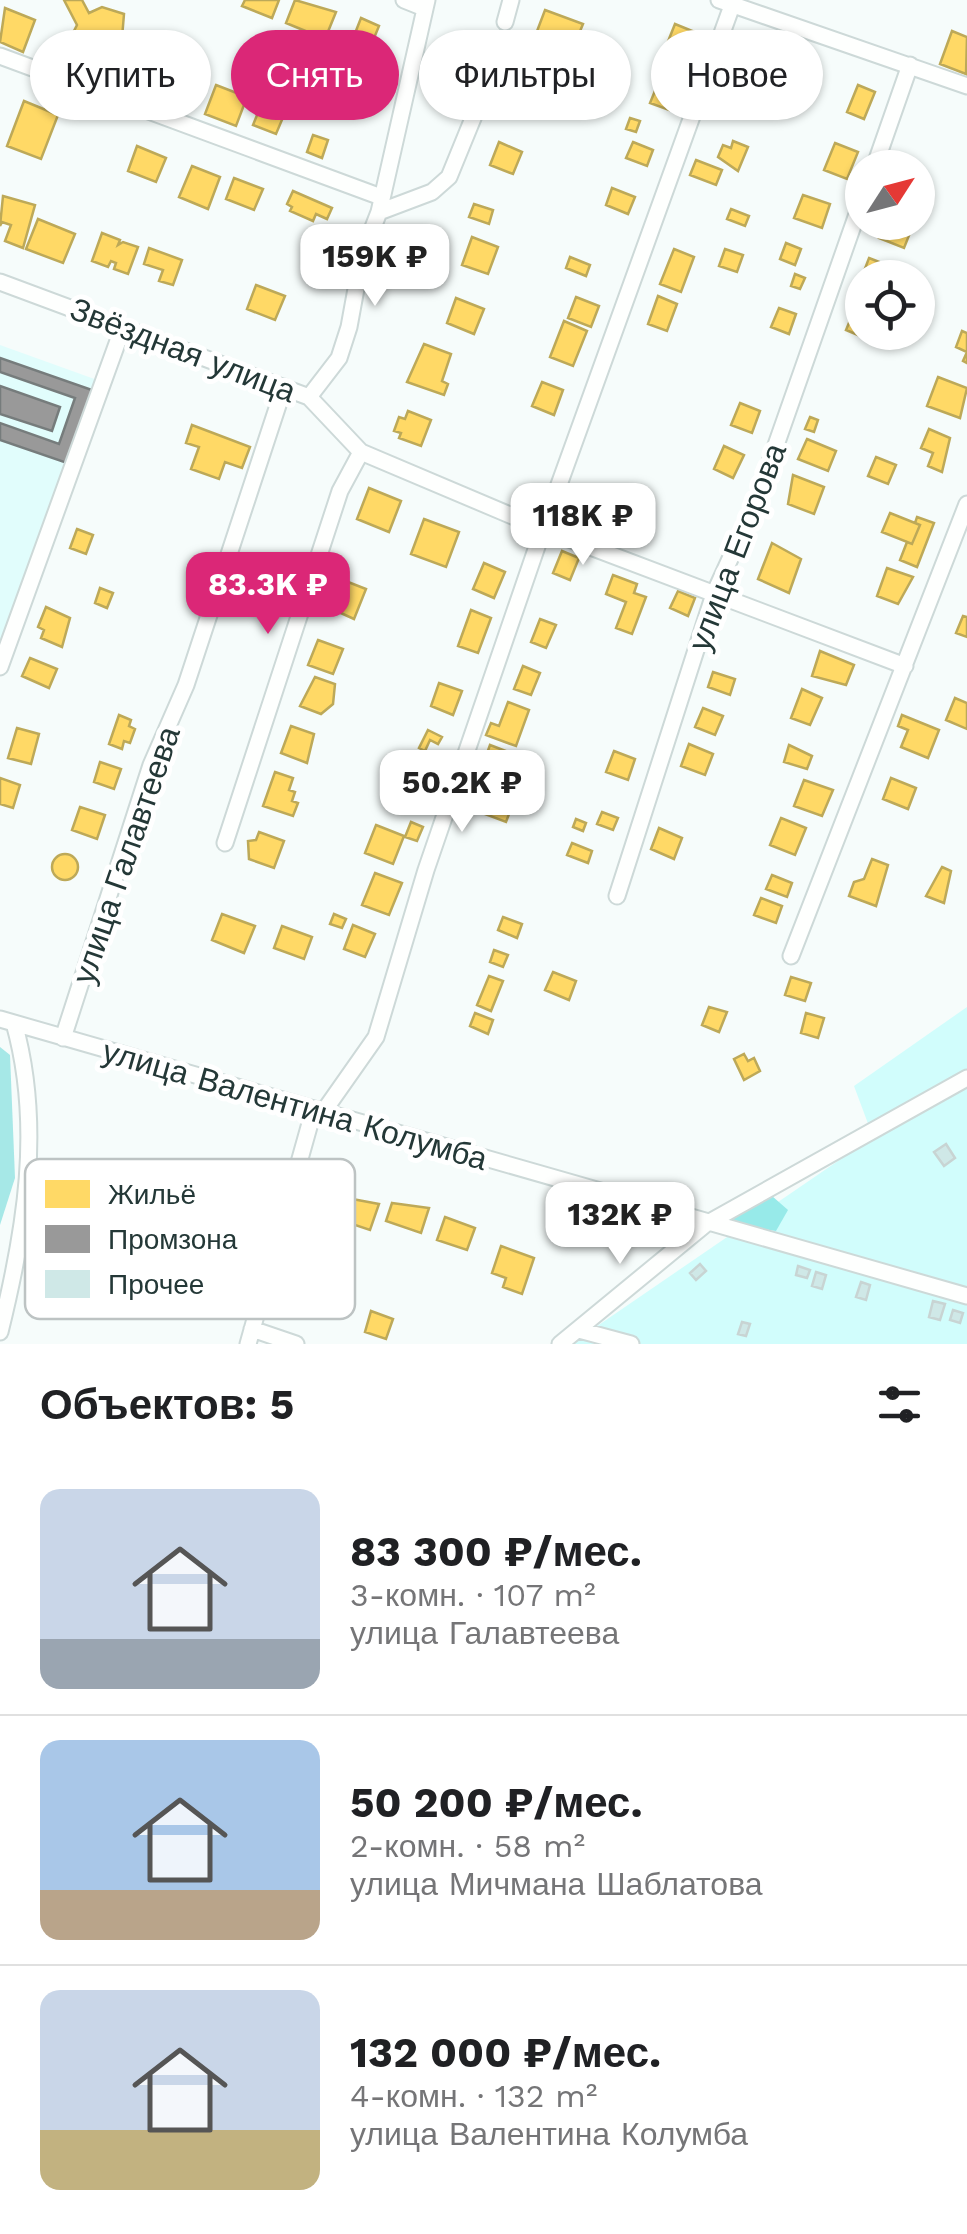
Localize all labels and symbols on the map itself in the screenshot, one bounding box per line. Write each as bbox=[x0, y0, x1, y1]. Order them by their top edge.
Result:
north arrow bbox=[845, 150, 935, 240]
pin: 159K ₽ bbox=[294, 224, 456, 309]
street label: Звёздная улица bbox=[65, 290, 301, 411]
street label: улица Егорова bbox=[680, 438, 794, 656]
pin: 118K ₽ bbox=[502, 483, 664, 568]
pin: 83.3K ₽ bbox=[176, 552, 360, 637]
street label: улица Галавтеева bbox=[64, 721, 188, 989]
pin: 50.2K ₽ bbox=[370, 750, 554, 835]
street label: улица Валентина Колумба bbox=[98, 1032, 492, 1178]
legend bbox=[25, 1159, 355, 1319]
text: Жильё bbox=[108, 1178, 196, 1211]
pin: 132K ₽ bbox=[539, 1182, 701, 1267]
text: Промзона bbox=[108, 1223, 238, 1256]
text: Прочее bbox=[108, 1268, 204, 1301]

